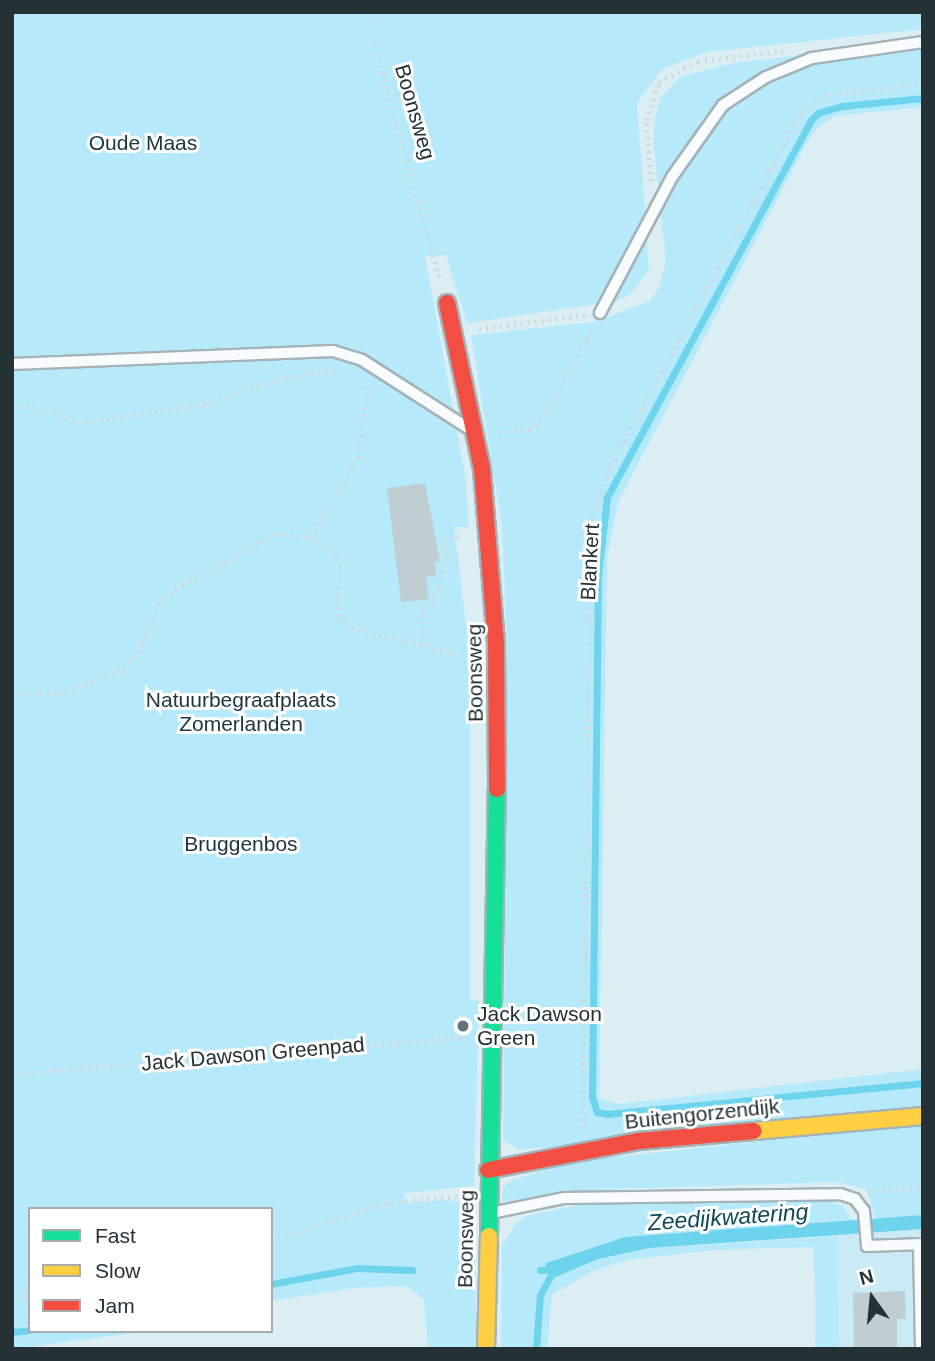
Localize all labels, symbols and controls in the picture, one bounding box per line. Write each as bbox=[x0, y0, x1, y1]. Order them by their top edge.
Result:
street label: Boonsweg bbox=[389, 61, 441, 163]
park label: Oude Maas bbox=[89, 130, 197, 156]
street label: Blankert bbox=[575, 523, 605, 601]
street label: Boonsweg bbox=[462, 624, 488, 722]
park label: Natuurbegraafplaats Zomerlanden bbox=[146, 687, 336, 737]
park label: Bruggenbos bbox=[184, 831, 298, 857]
place label: Jack Dawson Green bbox=[477, 1001, 602, 1051]
marker: Jack Dawson Green bbox=[455, 1018, 471, 1034]
street label: Jack Dawson Greenpad bbox=[140, 1032, 366, 1076]
street label: Buitengorzendijk bbox=[623, 1093, 781, 1135]
street label: Boonsweg bbox=[453, 1190, 479, 1288]
water label: Zeedijkwatering bbox=[647, 1198, 809, 1236]
legend bbox=[28, 1207, 273, 1333]
text: Fast bbox=[95, 1224, 136, 1247]
text: Slow bbox=[95, 1259, 141, 1282]
north arrow bbox=[837, 1263, 907, 1333]
text: N bbox=[857, 1265, 876, 1289]
text: Jam bbox=[95, 1294, 135, 1317]

